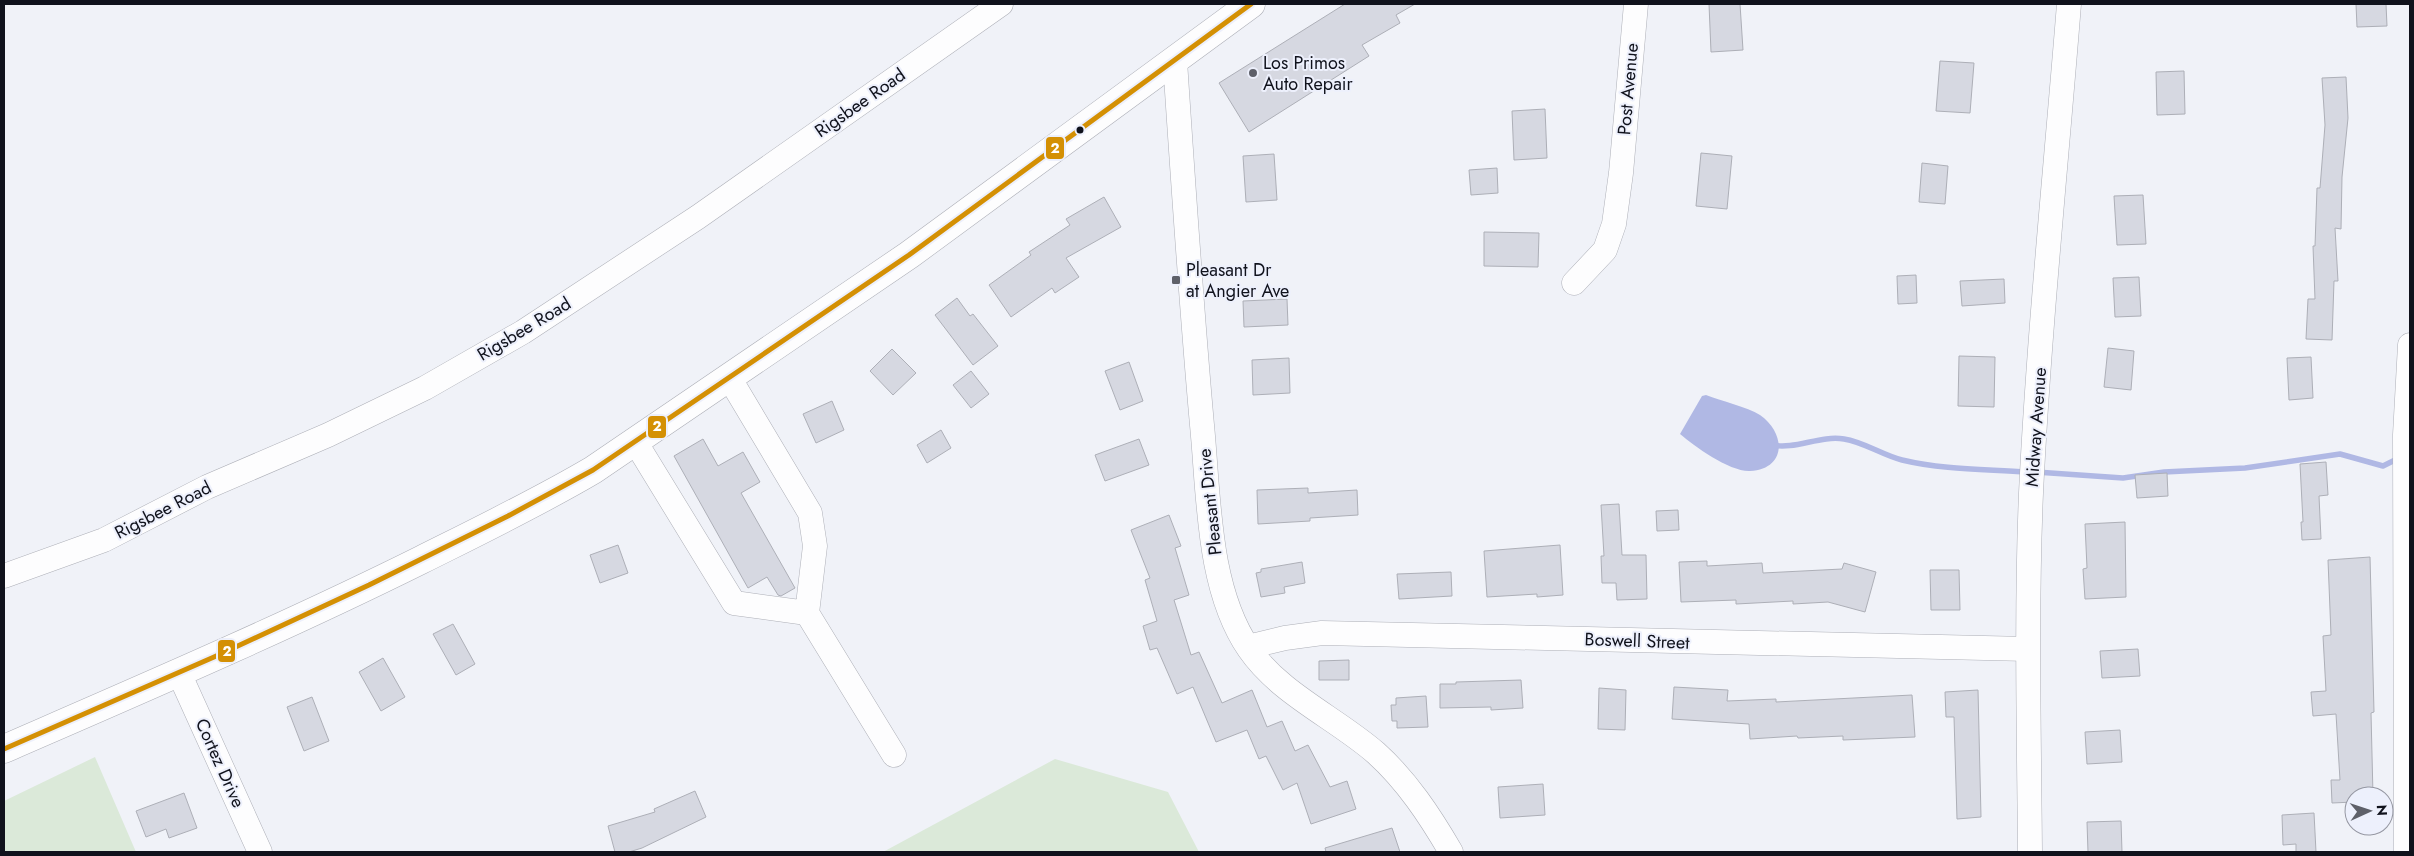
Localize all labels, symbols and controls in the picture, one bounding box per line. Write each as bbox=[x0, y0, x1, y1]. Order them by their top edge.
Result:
street label: Post Avenue bbox=[1611, 42, 1645, 136]
place label: Los Primos Auto Repair bbox=[1263, 50, 1353, 97]
street label: Rigsbee Road bbox=[809, 62, 911, 144]
marker: Los Primos Auto Repair bbox=[1247, 67, 1259, 79]
unlabelled marker bbox=[1075, 125, 1085, 135]
line badge: 2 bbox=[1045, 136, 1065, 160]
text: 2 bbox=[1050, 138, 1060, 158]
place label: Pleasant Dr at Angier Ave bbox=[1186, 257, 1289, 304]
marker: Pleasant Dr at Angier Ave bbox=[1170, 274, 1182, 286]
street label: Rigsbee Road bbox=[472, 291, 576, 367]
street label: Midway Avenue bbox=[2019, 366, 2053, 488]
line badge: 2 bbox=[647, 415, 667, 439]
text: 2 bbox=[652, 416, 662, 436]
street label: Pleasant Drive bbox=[1191, 447, 1229, 557]
street label: Rigsbee Road bbox=[110, 475, 216, 545]
street label: Boswell Street bbox=[1584, 626, 1691, 656]
line badge: 2 bbox=[217, 639, 236, 663]
text: 2 bbox=[222, 641, 232, 661]
street label: Cortez Drive bbox=[189, 714, 251, 812]
north arrow bbox=[2344, 786, 2394, 836]
text: N bbox=[2372, 804, 2392, 816]

